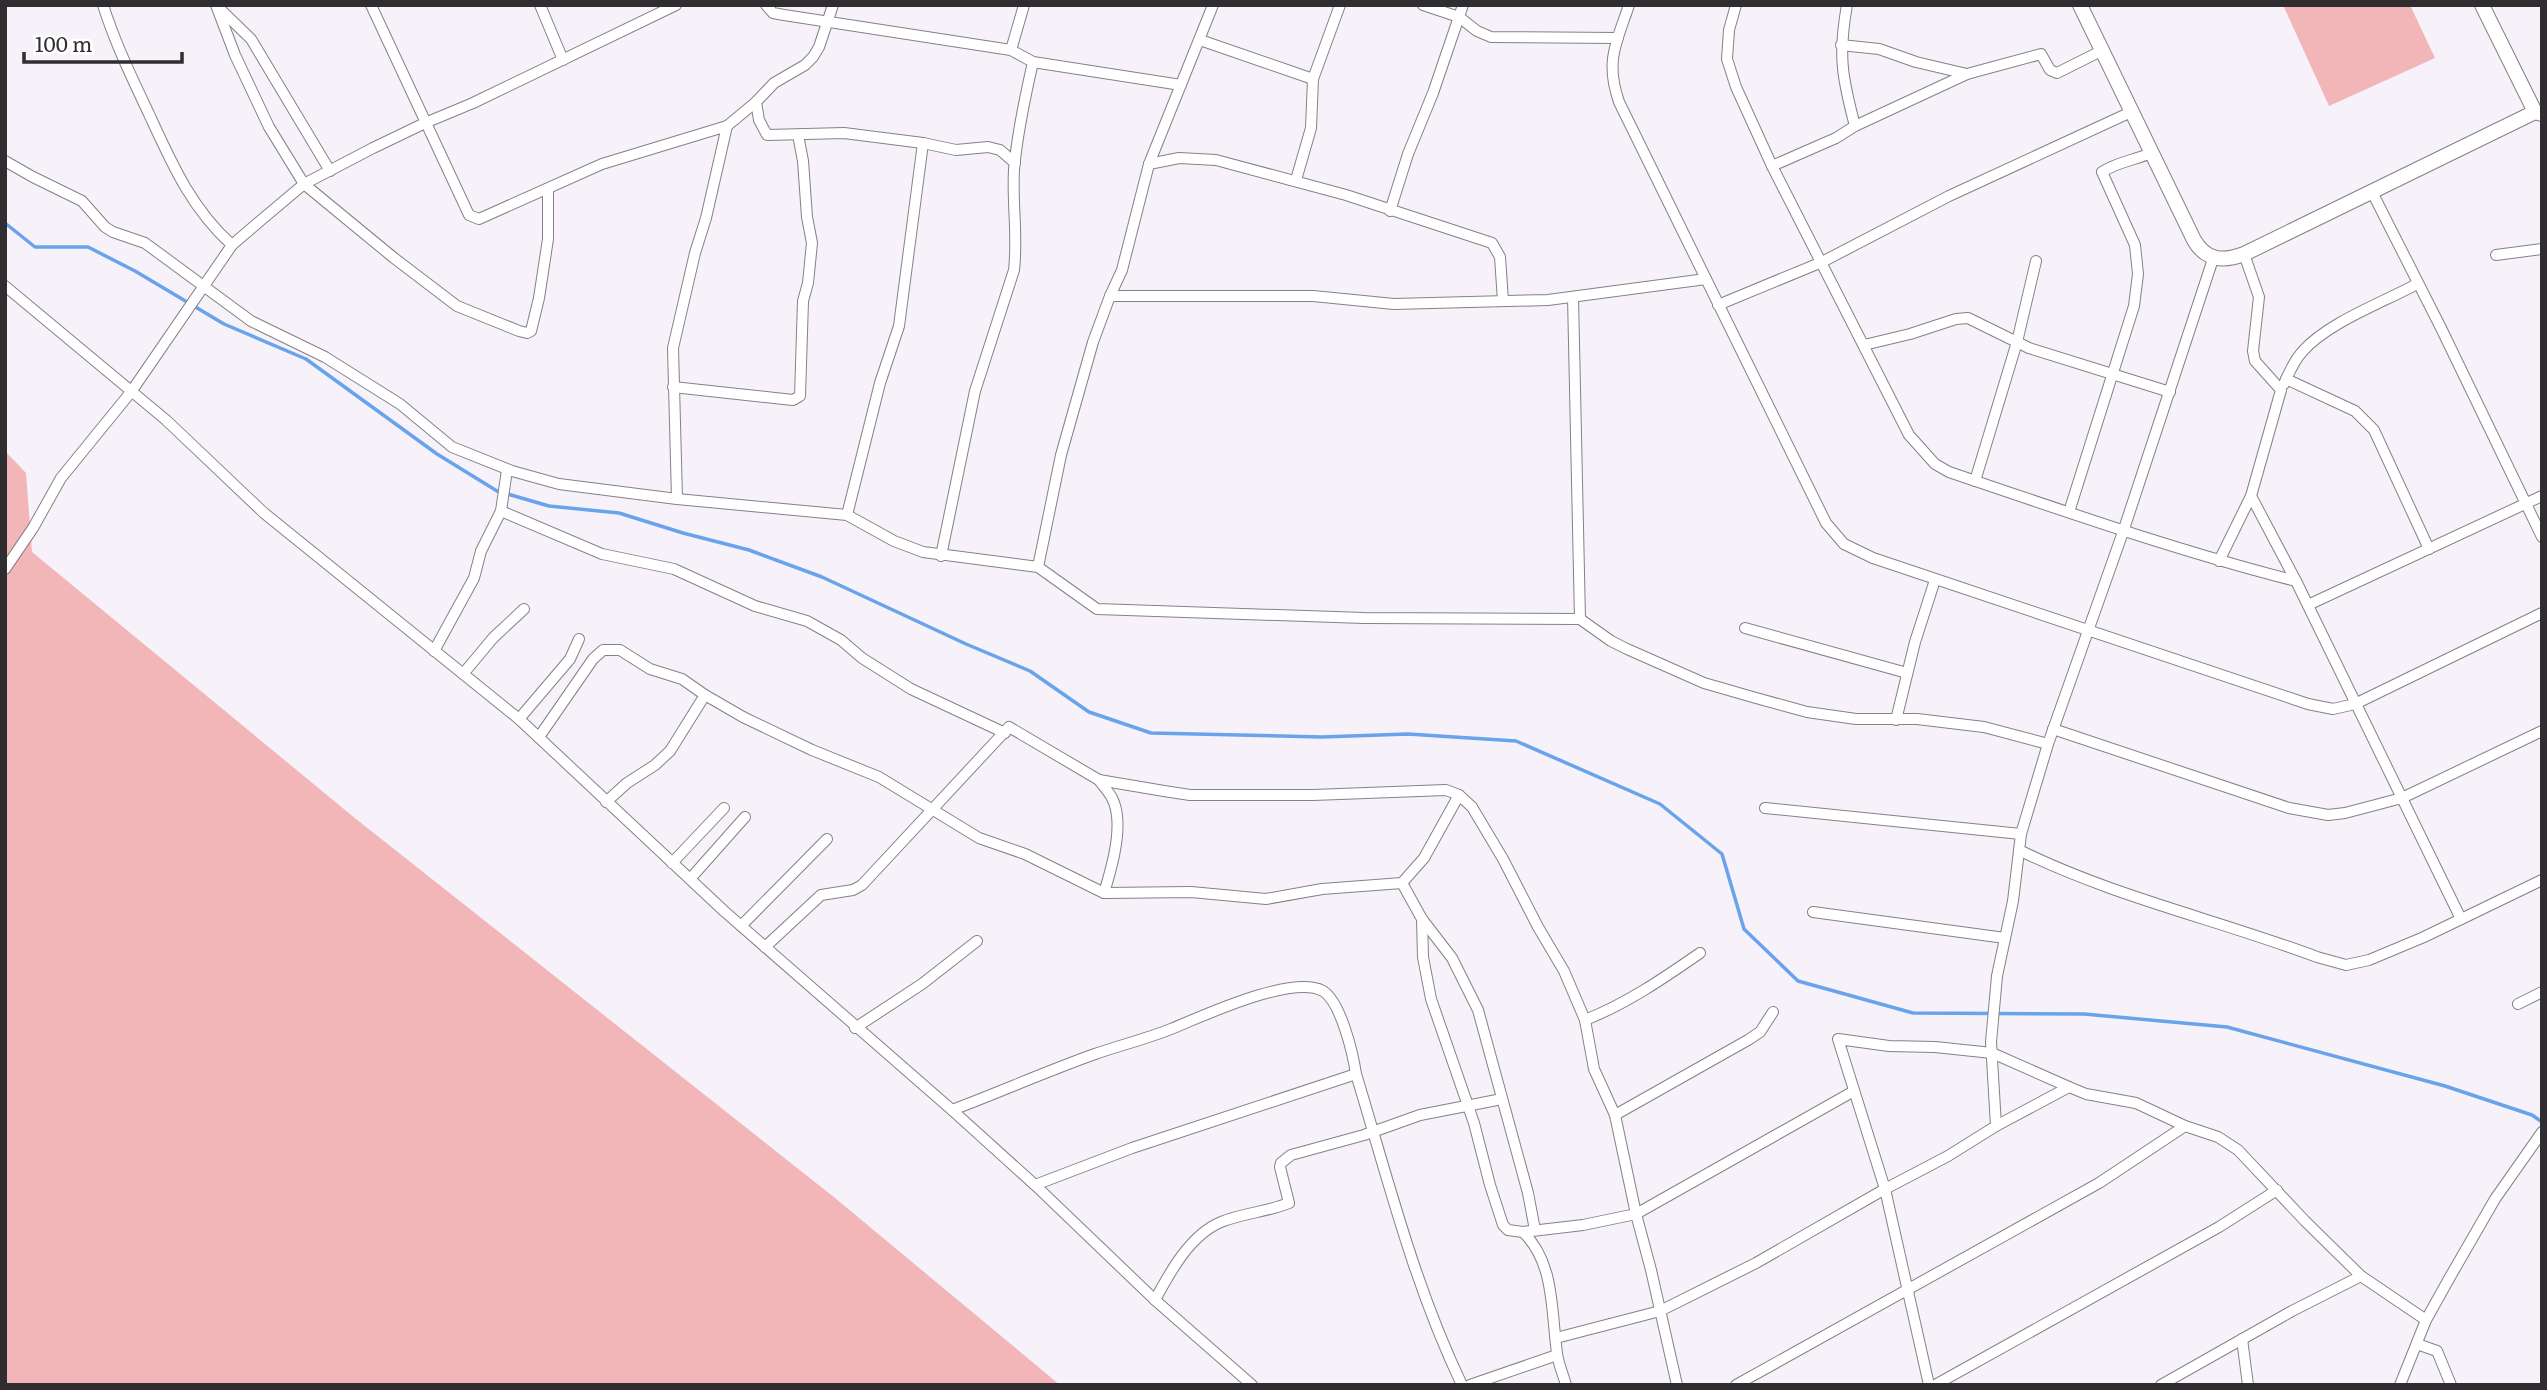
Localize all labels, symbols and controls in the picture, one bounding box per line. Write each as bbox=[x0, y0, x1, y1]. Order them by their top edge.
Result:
scale bar bbox=[24, 21, 182, 65]
text: 100 m bbox=[35, 27, 92, 58]

